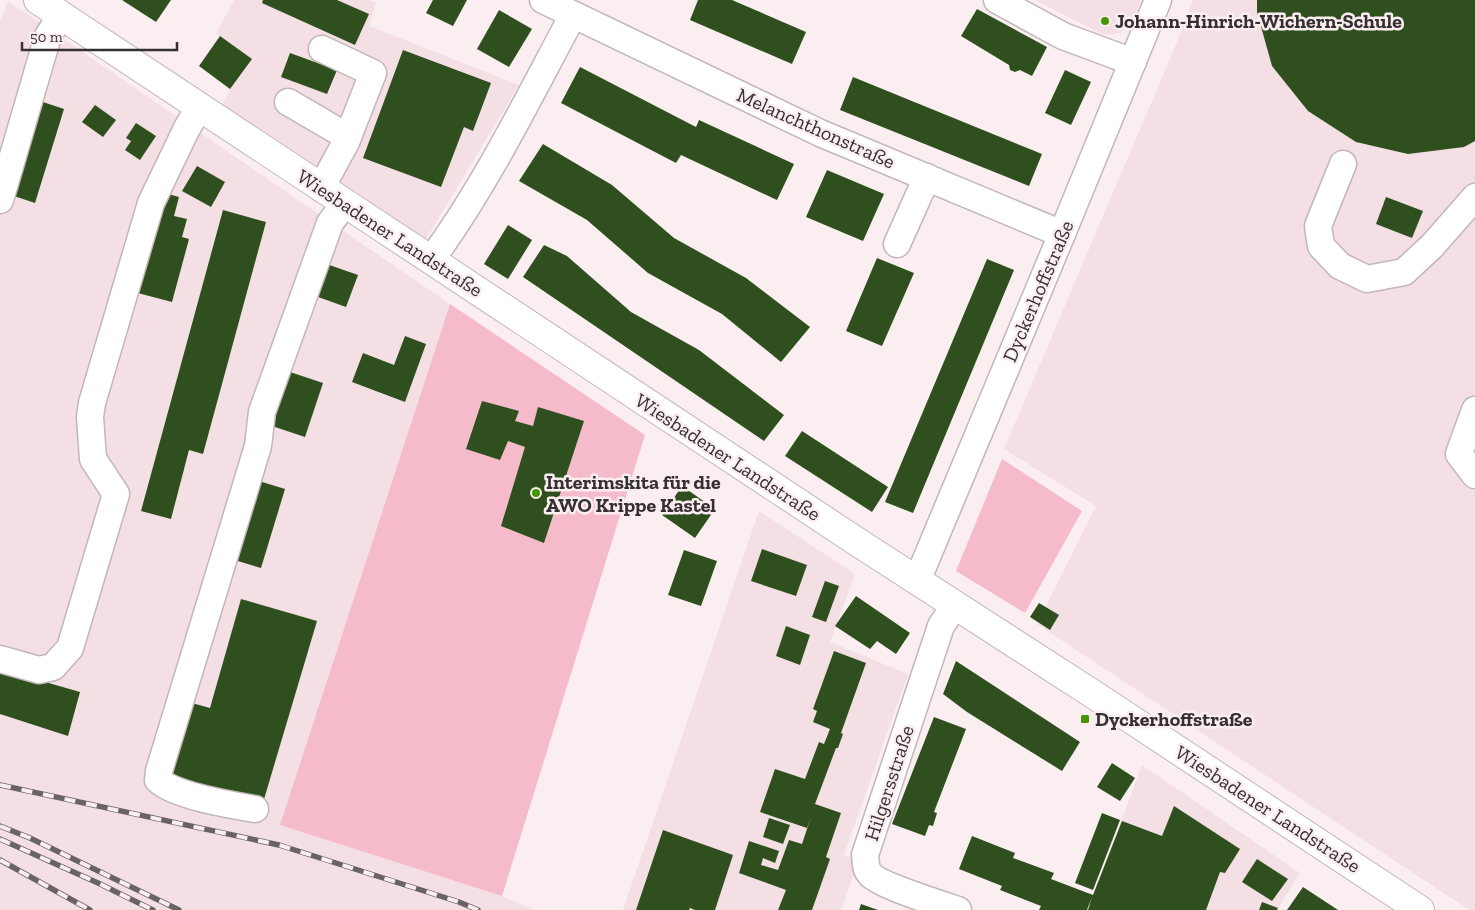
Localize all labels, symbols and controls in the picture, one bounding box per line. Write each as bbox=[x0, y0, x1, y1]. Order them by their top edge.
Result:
place label: Johann-Hinrich-Wichern-Schule bbox=[1115, 9, 1402, 33]
marker: Johann-Hinrich-Wichern-Schule bbox=[1099, 15, 1111, 27]
scale bar bbox=[22, 20, 178, 52]
text: 50 m bbox=[30, 28, 63, 46]
street label: Melanchthonstraße bbox=[733, 82, 899, 174]
street label: Wiesbadener Landstraße bbox=[293, 164, 487, 302]
street label: Dyckerhoffstraße bbox=[997, 217, 1079, 365]
street label: Wiesbadener Landstraße bbox=[631, 388, 825, 526]
place label: Interimskita für die AWO Krippe Kastel bbox=[546, 470, 721, 517]
marker: Interimskita für die AWO Krippe Kastel bbox=[530, 487, 542, 499]
place label: Dyckerhoffstraße bbox=[1095, 707, 1253, 731]
marker: Dyckerhoffstraße bbox=[1079, 713, 1091, 725]
street label: Hilgersstraße bbox=[859, 722, 919, 844]
street label: Wiesbadener Landstraße bbox=[1171, 740, 1365, 878]

